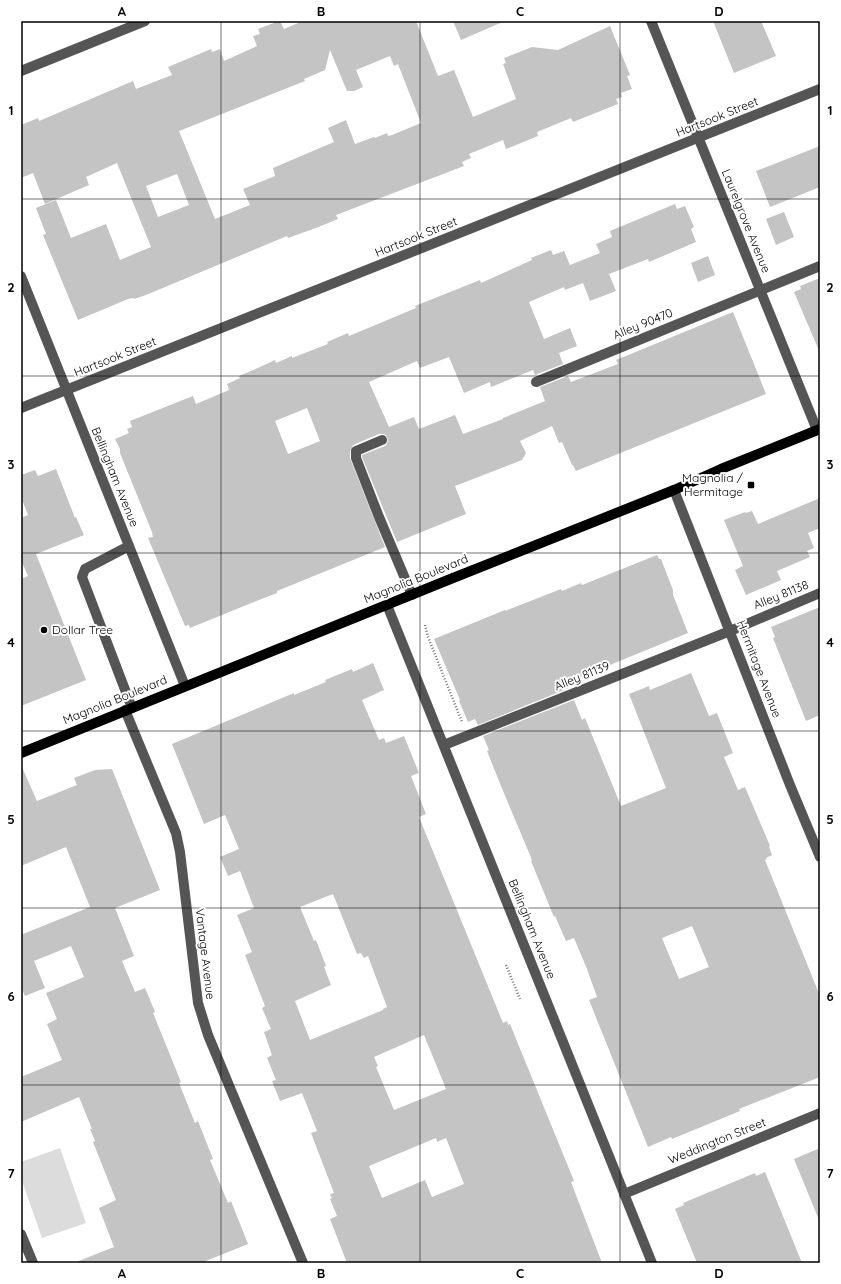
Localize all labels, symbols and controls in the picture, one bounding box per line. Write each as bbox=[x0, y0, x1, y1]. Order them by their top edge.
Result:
text: A bbox=[118, 3, 127, 19]
text: B bbox=[317, 3, 325, 19]
text: C bbox=[516, 3, 524, 19]
text: D bbox=[714, 3, 724, 19]
street label: Hartsook Street bbox=[673, 93, 760, 140]
text: 1 bbox=[8, 102, 14, 118]
text: 1 bbox=[827, 102, 833, 118]
street label: Laurelgrove Avenue bbox=[719, 167, 774, 275]
street label: Hartsook Street bbox=[372, 213, 459, 260]
text: 2 bbox=[7, 279, 15, 295]
text: 2 bbox=[826, 279, 834, 295]
street label: Alley 90470 bbox=[611, 305, 675, 342]
street label: Hartsook Street bbox=[71, 333, 158, 380]
street label: Bellingham Avenue bbox=[89, 425, 142, 529]
text: 3 bbox=[8, 456, 15, 472]
text: 3 bbox=[827, 456, 834, 472]
place label: Magnolia / Hermitage bbox=[682, 470, 744, 499]
marker: Magnolia / Hermitage bbox=[746, 480, 756, 490]
street label: Magnolia Boulevard bbox=[361, 551, 470, 606]
street label: Alley 81138 bbox=[751, 577, 811, 612]
street label: Hermitage Avenue bbox=[734, 618, 785, 720]
place label: Dollar Tree bbox=[52, 622, 113, 637]
marker: Dollar Tree bbox=[39, 625, 49, 635]
text: 4 bbox=[7, 634, 15, 650]
text: 4 bbox=[826, 634, 834, 650]
street label: Alley 81139 bbox=[552, 658, 612, 693]
street label: Magnolia Boulevard bbox=[60, 672, 169, 727]
text: 5 bbox=[7, 811, 15, 827]
text: 5 bbox=[826, 811, 834, 827]
street label: Bellingham Avenue bbox=[506, 877, 559, 981]
street label: Vantage Avenue bbox=[192, 908, 219, 1001]
text: 6 bbox=[7, 988, 15, 1004]
text: 6 bbox=[826, 988, 834, 1004]
street label: Weddington Street bbox=[666, 1114, 768, 1167]
text: 7 bbox=[7, 1165, 15, 1181]
text: 7 bbox=[826, 1165, 834, 1181]
text: A bbox=[118, 1265, 127, 1281]
text: B bbox=[317, 1265, 325, 1281]
text: C bbox=[516, 1265, 524, 1281]
text: D bbox=[714, 1265, 724, 1281]

